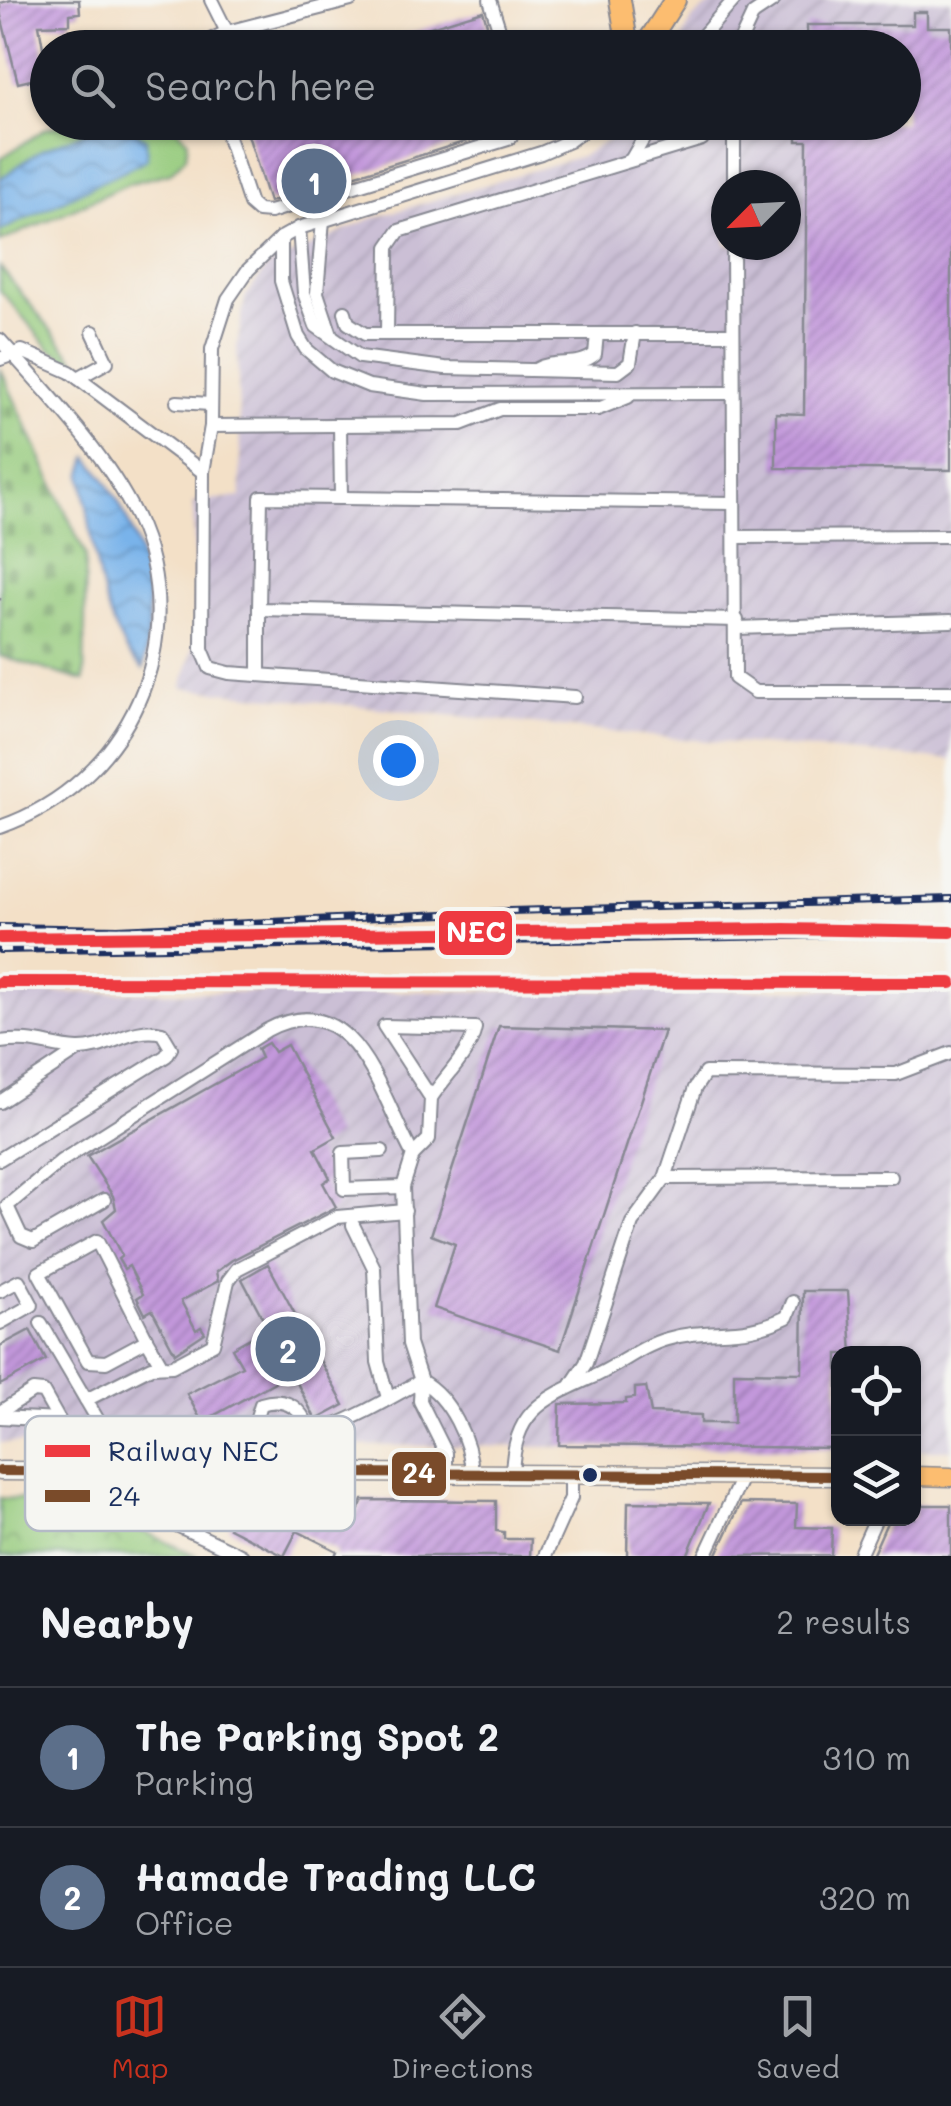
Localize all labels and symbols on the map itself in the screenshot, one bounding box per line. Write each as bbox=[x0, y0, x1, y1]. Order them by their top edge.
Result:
pin: 1 bbox=[282, 144, 346, 218]
north arrow bbox=[711, 170, 801, 260]
your location bbox=[373, 735, 424, 786]
line badge: NEC bbox=[437, 909, 514, 957]
text: NEC bbox=[446, 913, 506, 949]
pin: 2 bbox=[256, 1312, 320, 1386]
legend bbox=[25, 1416, 355, 1531]
text: Railway NEC bbox=[108, 1432, 278, 1468]
line badge: 24 bbox=[390, 1450, 448, 1498]
text: 24 bbox=[402, 1454, 436, 1490]
unlabelled marker bbox=[580, 1465, 600, 1485]
text: 24 bbox=[108, 1477, 141, 1513]

